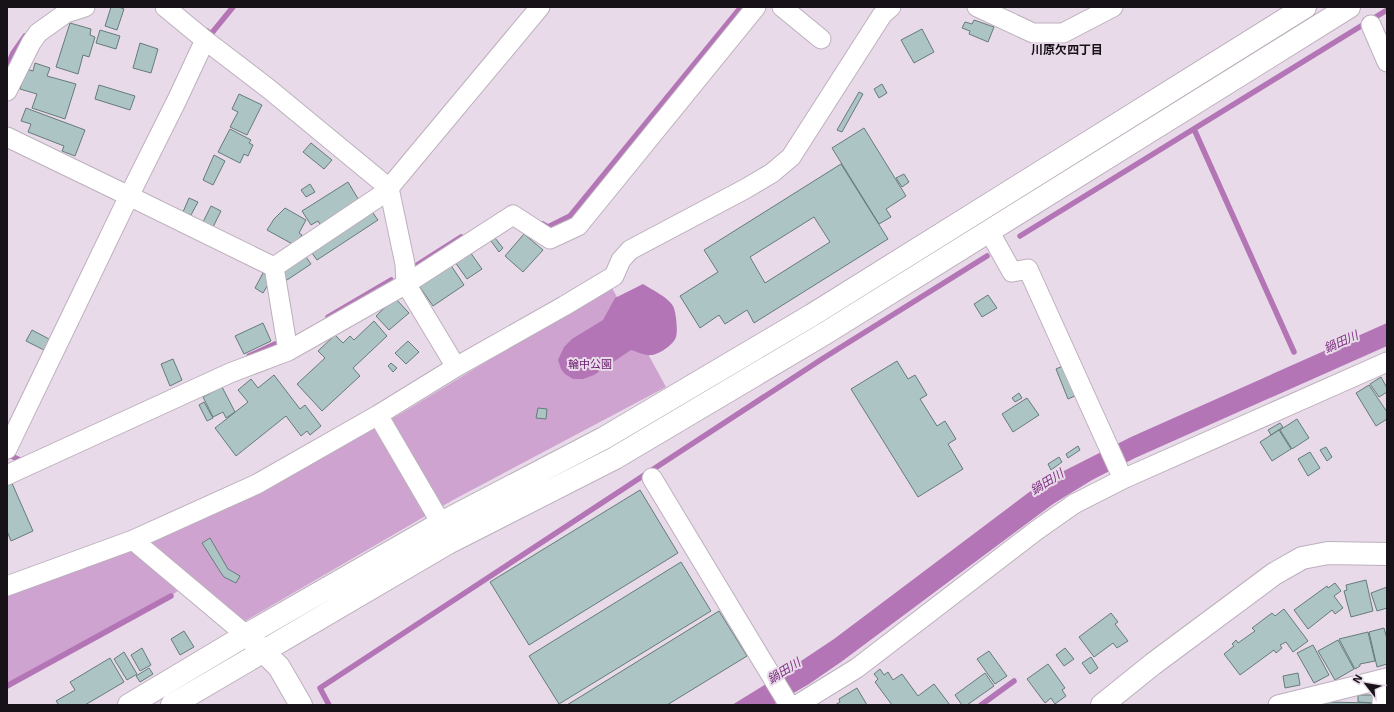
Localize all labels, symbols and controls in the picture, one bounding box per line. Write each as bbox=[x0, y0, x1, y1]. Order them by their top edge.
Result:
district label: 川原欠四丁目 bbox=[1031, 42, 1103, 56]
water label: 鍋田川 bbox=[1321, 327, 1362, 355]
park label: 輪中公園 bbox=[568, 357, 612, 370]
water label: 鍋田川 bbox=[1027, 465, 1067, 497]
water label: 鍋田川 bbox=[764, 654, 804, 686]
north arrow bbox=[1346, 664, 1386, 704]
text: N bbox=[1349, 672, 1365, 685]

